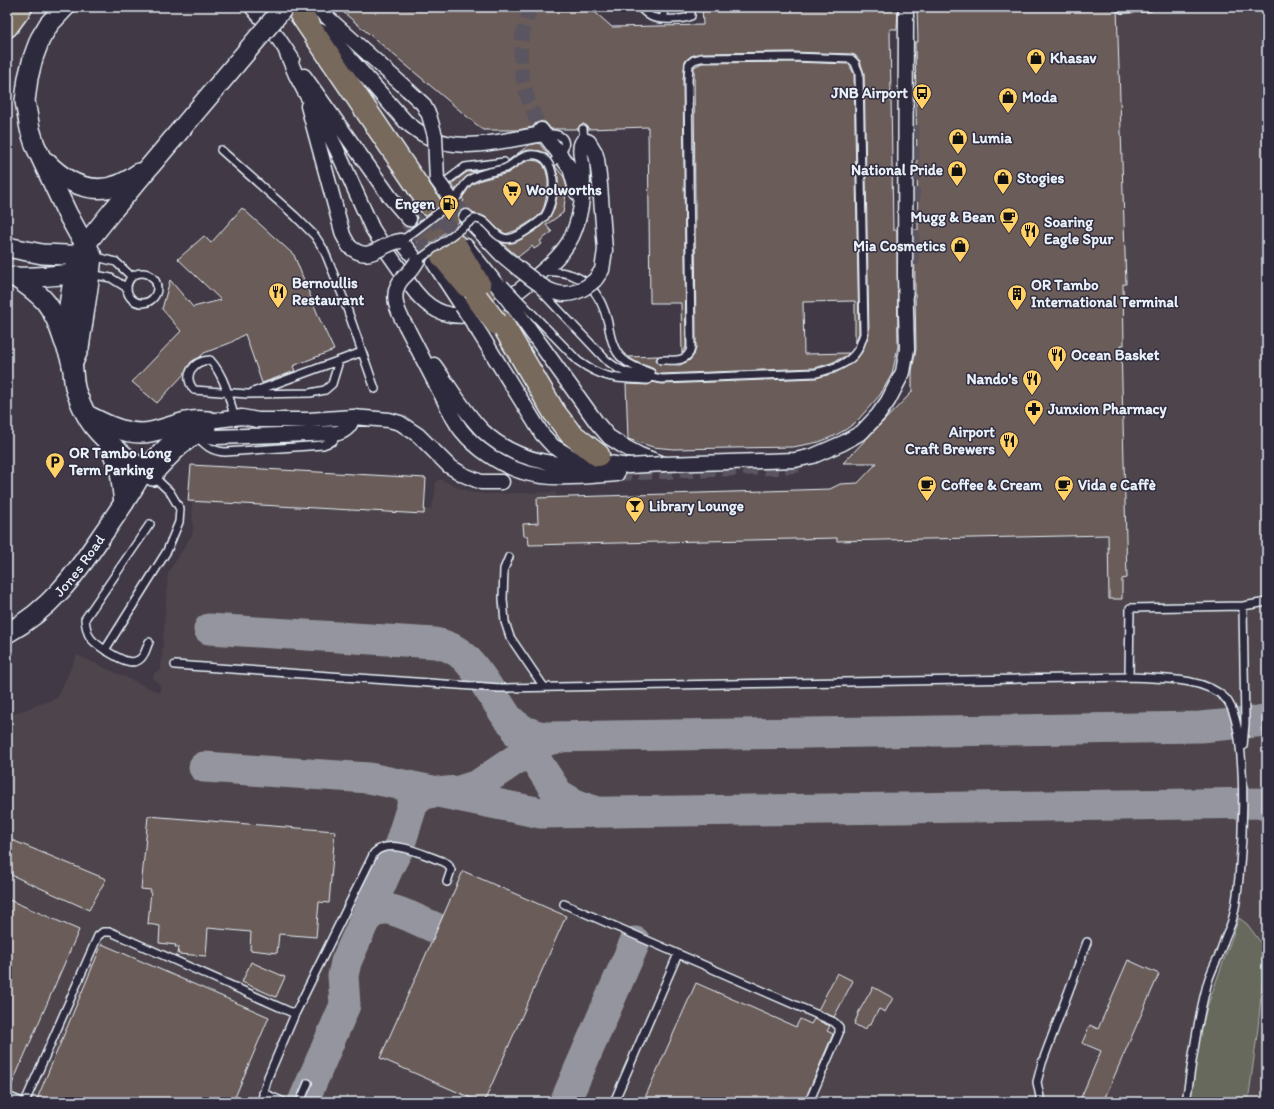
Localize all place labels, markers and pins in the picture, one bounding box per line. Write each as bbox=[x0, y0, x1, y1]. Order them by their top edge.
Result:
shop icon: Khasav bbox=[1025, 47, 1047, 75]
place label: Khasav bbox=[1050, 49, 1097, 67]
bus stop icon: JNB Airport bbox=[911, 82, 933, 110]
place label: JNB Airport bbox=[830, 84, 908, 103]
shop icon: Moda bbox=[997, 86, 1019, 114]
place label: Moda bbox=[1022, 88, 1058, 106]
shop icon: Lumia bbox=[947, 127, 969, 155]
place label: Lumia bbox=[972, 129, 1012, 147]
shop icon: National Pride bbox=[946, 159, 968, 187]
place label: National Pride bbox=[851, 161, 943, 179]
shop icon: Stogies bbox=[992, 167, 1014, 195]
place label: Stogies bbox=[1017, 169, 1064, 188]
supermarket icon: Woolworths bbox=[501, 179, 523, 207]
place label: Woolworths bbox=[526, 181, 602, 199]
fuel station icon: Engen bbox=[438, 193, 460, 221]
place label: Engen bbox=[395, 195, 435, 214]
cafe icon: Mugg & Bean bbox=[998, 206, 1020, 234]
place label: Mugg & Bean bbox=[910, 208, 996, 227]
place label: Soaring Eagle Spur bbox=[1044, 213, 1114, 249]
restaurant icon: Soaring Eagle Spur bbox=[1019, 220, 1041, 248]
shop icon: Mia Cosmetics bbox=[949, 235, 971, 263]
place label: Mia Cosmetics bbox=[853, 237, 946, 255]
place label: Bernoullis Restaurant bbox=[292, 274, 364, 309]
place label: OR Tambo International Terminal bbox=[1031, 276, 1179, 311]
restaurant icon: Bernoullis Restaurant bbox=[267, 281, 289, 309]
building icon: OR Tambo International Terminal bbox=[1006, 283, 1028, 311]
restaurant icon: Ocean Basket bbox=[1046, 344, 1068, 372]
place label: Ocean Basket bbox=[1071, 346, 1160, 364]
restaurant icon: Nando's bbox=[1021, 368, 1043, 396]
place label: Nando's bbox=[966, 370, 1018, 388]
pharmacy icon: Junxion Pharmacy bbox=[1023, 398, 1045, 426]
place label: Junxion Pharmacy bbox=[1047, 400, 1168, 419]
place label: Airport Craft Brewers bbox=[905, 423, 995, 458]
restaurant icon: Airport Craft Brewers bbox=[998, 430, 1020, 458]
place label: OR Tambo Long Term Parking bbox=[68, 444, 172, 480]
parking icon: OR Tambo Long Term Parking bbox=[44, 451, 66, 479]
cafe icon: Coffee & Cream bbox=[916, 474, 938, 502]
cafe icon: Vida e Caffè bbox=[1053, 474, 1075, 502]
place label: Coffee & Cream bbox=[941, 476, 1043, 494]
place label: Vida e Caffè bbox=[1078, 476, 1156, 494]
bar icon: Library Lounge bbox=[624, 495, 646, 523]
place label: Library Lounge bbox=[649, 497, 744, 516]

